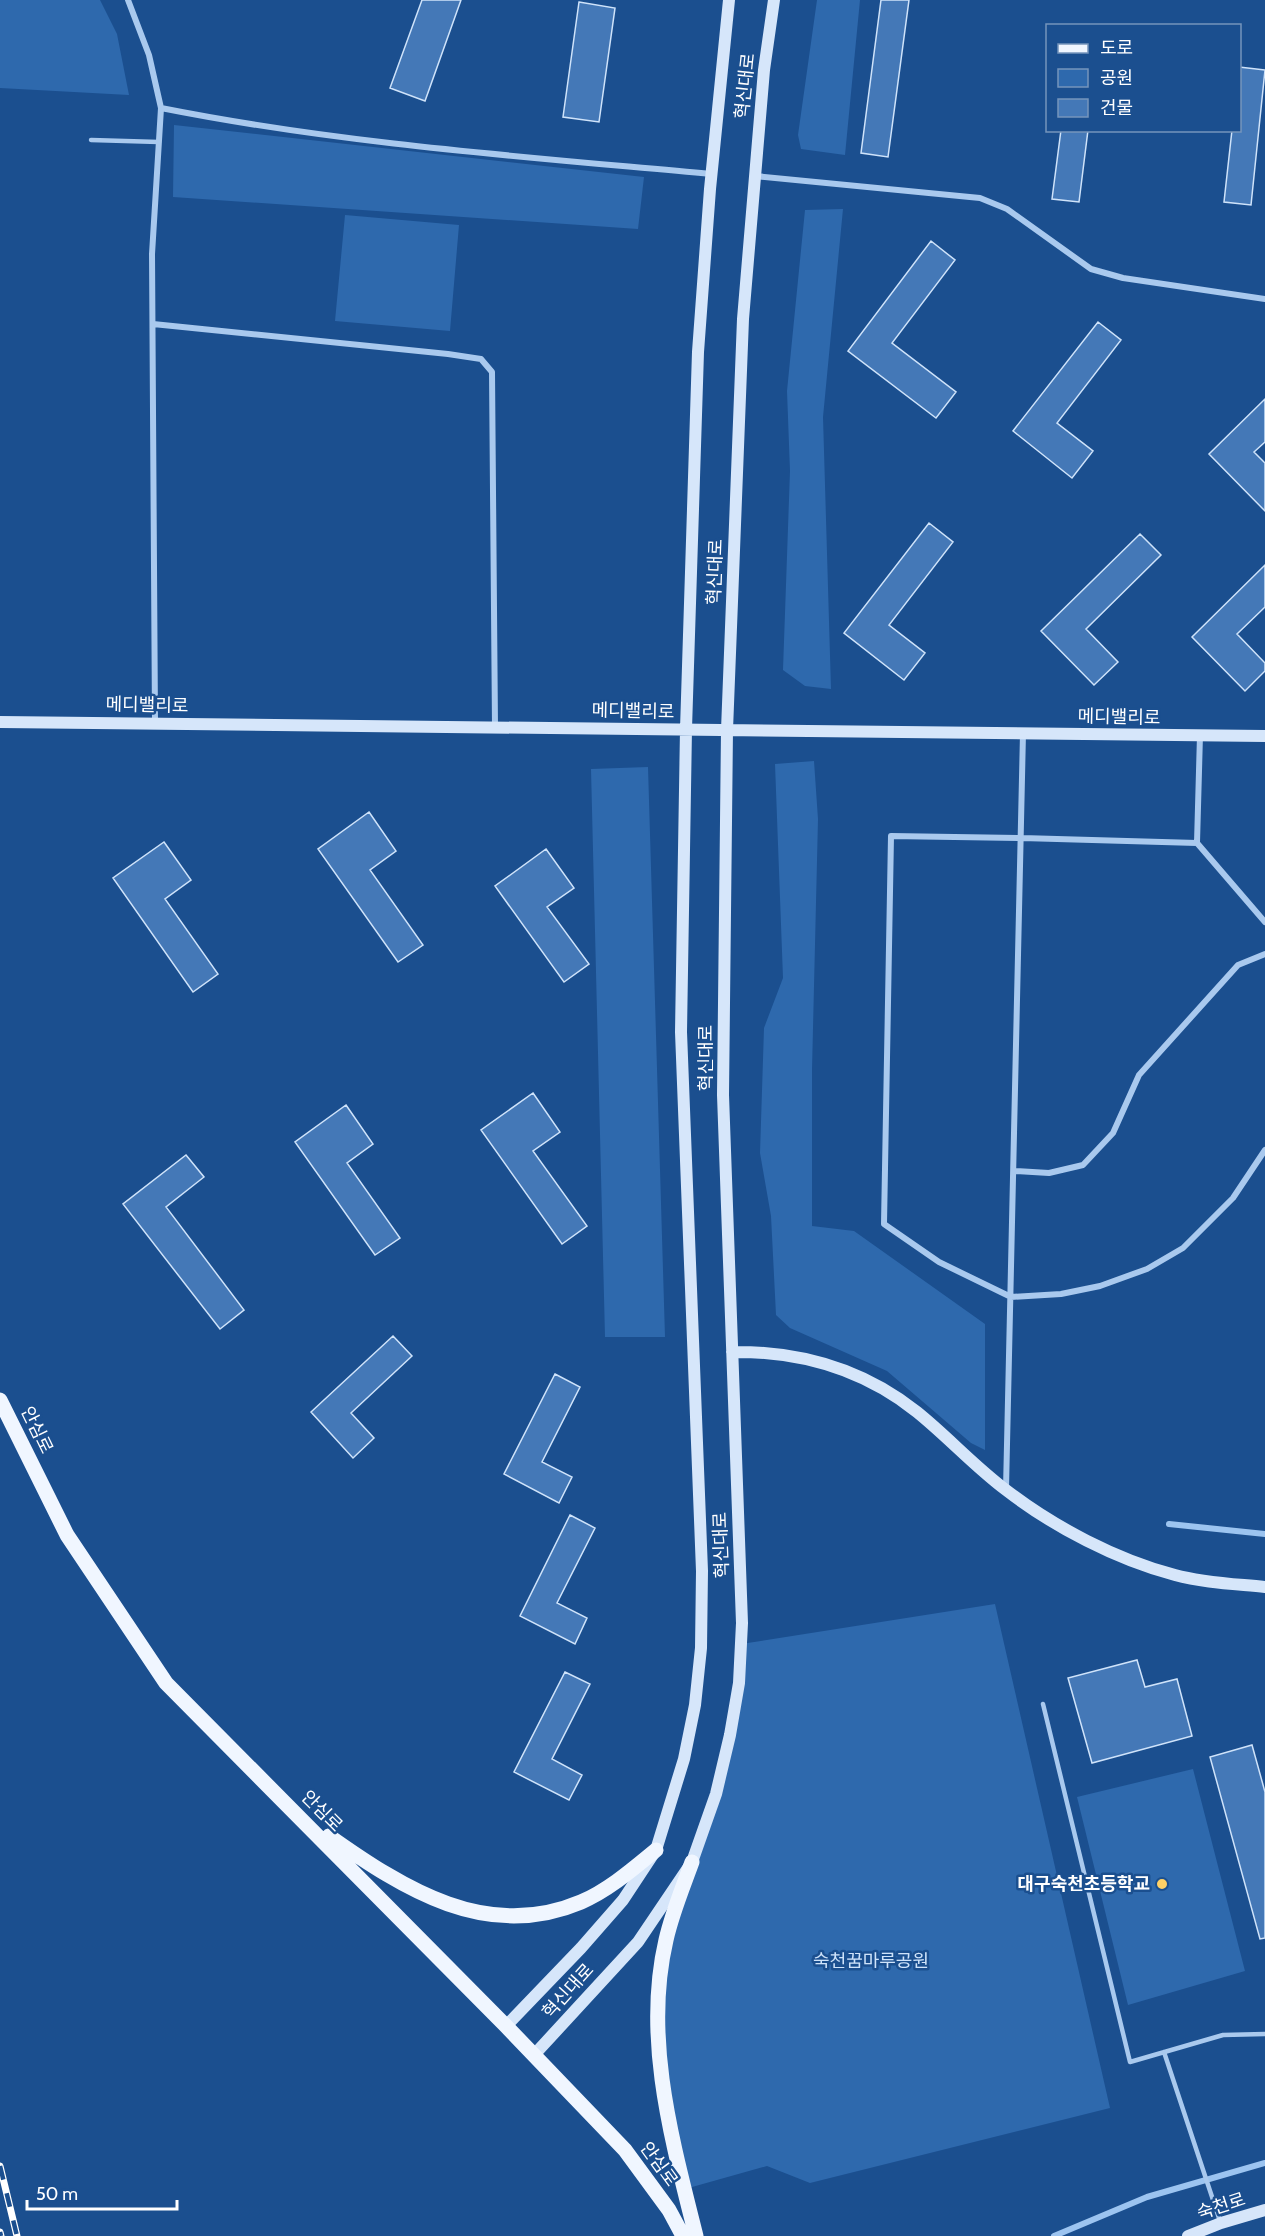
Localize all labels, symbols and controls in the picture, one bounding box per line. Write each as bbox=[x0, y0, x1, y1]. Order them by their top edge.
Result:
legend bbox=[1046, 24, 1241, 132]
text: 도로 bbox=[1100, 37, 1133, 59]
street label: 혁신대로 bbox=[731, 52, 759, 120]
text: 공원 bbox=[1100, 67, 1133, 89]
text: 건물 bbox=[1100, 97, 1133, 119]
street label: 혁신대로 bbox=[703, 539, 727, 605]
street label: 메디밸리로 bbox=[105, 693, 189, 717]
street label: 메디밸리로 bbox=[591, 699, 675, 723]
street label: 메디밸리로 bbox=[1077, 705, 1161, 729]
street label: 혁신대로 bbox=[695, 1025, 717, 1091]
street label: 안심로 bbox=[16, 1403, 58, 1457]
street label: 혁신대로 bbox=[709, 1512, 733, 1578]
street label: 안심로 bbox=[297, 1786, 347, 1836]
place label: 대구숙천초등학교 bbox=[1018, 1873, 1150, 1895]
marker: 대구숙천초등학교 bbox=[1155, 1877, 1169, 1891]
park label: 숙천꿈마루공원 bbox=[813, 1950, 929, 1972]
street label: 혁신대로 bbox=[538, 1959, 598, 2023]
street label: 안심로 bbox=[635, 2137, 683, 2191]
scale bar bbox=[27, 2173, 177, 2211]
text: 50 m bbox=[36, 2183, 78, 2205]
street label: 숙천로 bbox=[1194, 2188, 1248, 2224]

